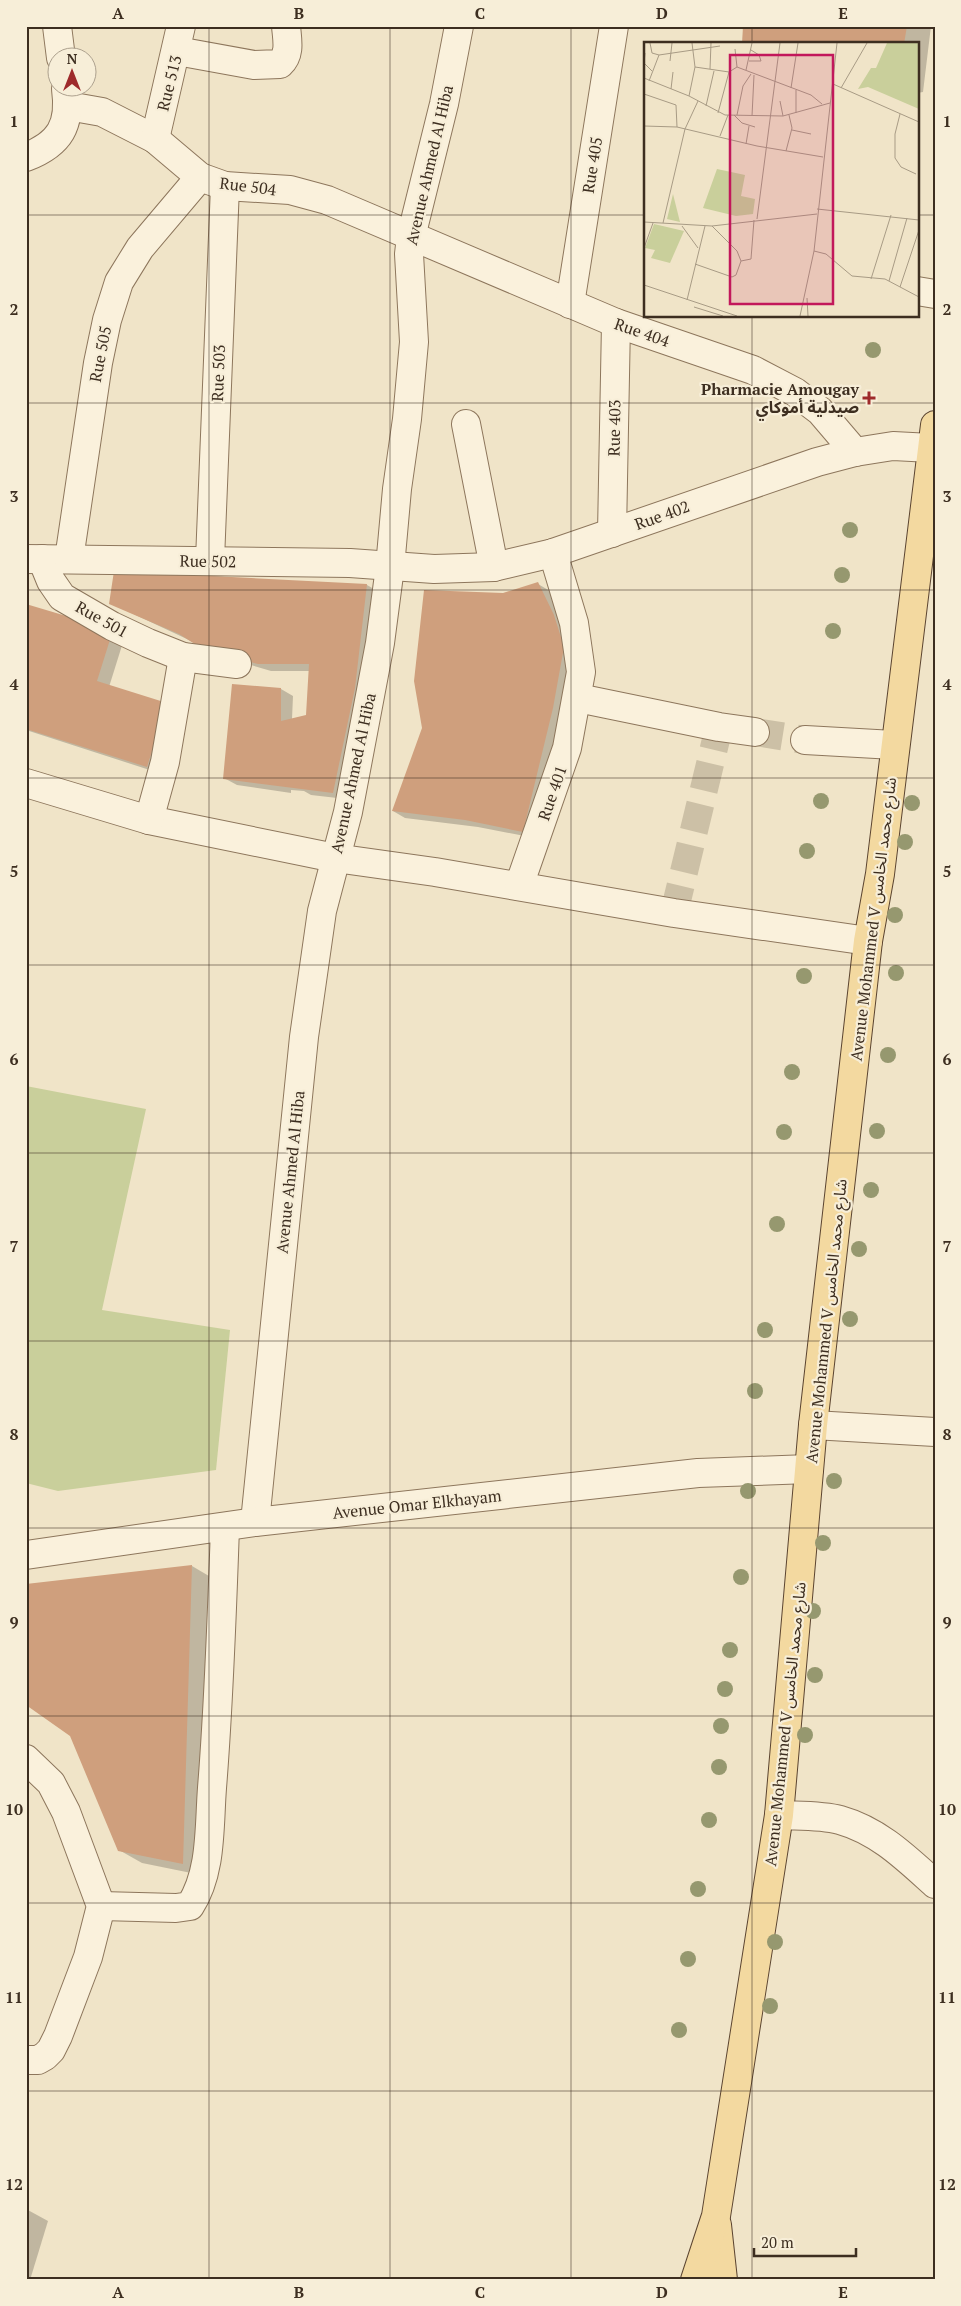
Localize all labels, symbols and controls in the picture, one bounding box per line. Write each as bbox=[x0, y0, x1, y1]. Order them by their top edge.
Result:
text: A bbox=[112, 2, 124, 24]
text: B bbox=[294, 2, 304, 24]
text: C bbox=[475, 2, 485, 24]
text: D bbox=[656, 2, 668, 24]
text: E bbox=[838, 2, 848, 24]
inset map bbox=[644, 42, 918, 318]
north arrow bbox=[48, 48, 98, 98]
text: N bbox=[67, 49, 78, 68]
street label: Rue 513 bbox=[151, 53, 187, 113]
street label: Avenue Ahmed Al Hiba bbox=[400, 83, 458, 247]
text: 1 bbox=[9, 110, 19, 132]
text: 1 bbox=[942, 110, 952, 132]
street label: Rue 405 bbox=[577, 135, 607, 195]
street label: Rue 504 bbox=[218, 172, 278, 200]
text: 2 bbox=[9, 298, 19, 320]
text: 2 bbox=[942, 298, 952, 320]
street label: Rue 404 bbox=[612, 312, 673, 352]
street label: Rue 505 bbox=[84, 324, 116, 384]
street label: Rue 503 bbox=[206, 344, 230, 402]
place label: Pharmacie Amougay صيدلية أموكاي bbox=[701, 378, 860, 421]
marker: Pharmacie Amougay صيدلية أموكاي bbox=[863, 392, 875, 404]
street label: Rue 403 bbox=[603, 399, 625, 457]
text: 3 bbox=[9, 485, 19, 507]
text: 3 bbox=[942, 485, 952, 507]
street label: Rue 402 bbox=[632, 495, 692, 535]
street label: Rue 502 bbox=[179, 550, 237, 572]
street label: Rue 501 bbox=[72, 596, 132, 642]
text: 4 bbox=[9, 673, 19, 695]
text: 4 bbox=[942, 673, 952, 695]
street label: Avenue Ahmed Al Hiba bbox=[325, 691, 381, 855]
street label: Rue 401 bbox=[532, 763, 572, 823]
street label: Avenue Mohammed V شارع محمد الخامس bbox=[845, 776, 903, 1062]
text: 5 bbox=[9, 860, 19, 882]
text: 5 bbox=[942, 860, 952, 882]
text: 6 bbox=[9, 1048, 19, 1070]
text: 6 bbox=[942, 1048, 952, 1070]
street label: Avenue Ahmed Al Hiba bbox=[271, 1090, 309, 1254]
street label: Avenue Mohammed V شارع محمد الخامس bbox=[800, 1178, 854, 1464]
text: 7 bbox=[9, 1235, 19, 1257]
text: 7 bbox=[942, 1235, 952, 1257]
text: 8 bbox=[9, 1423, 19, 1445]
text: 8 bbox=[942, 1423, 952, 1445]
street label: Avenue Omar Elkhayam bbox=[331, 1484, 503, 1524]
street label: Avenue Mohammed V شارع محمد الخامس bbox=[759, 1581, 813, 1867]
text: 9 bbox=[9, 1611, 19, 1633]
text: 9 bbox=[942, 1611, 952, 1633]
text: 10 bbox=[5, 1798, 23, 1820]
text: 10 bbox=[938, 1798, 956, 1820]
text: 11 bbox=[5, 1986, 23, 2008]
text: 11 bbox=[938, 1986, 956, 2008]
text: 12 bbox=[5, 2173, 23, 2195]
text: 12 bbox=[938, 2173, 956, 2195]
scale bar bbox=[754, 2226, 856, 2258]
text: 20 m bbox=[761, 2232, 794, 2252]
text: A bbox=[112, 2281, 124, 2303]
text: B bbox=[294, 2281, 304, 2303]
text: C bbox=[475, 2281, 485, 2303]
text: D bbox=[656, 2281, 668, 2303]
text: E bbox=[838, 2281, 848, 2303]

